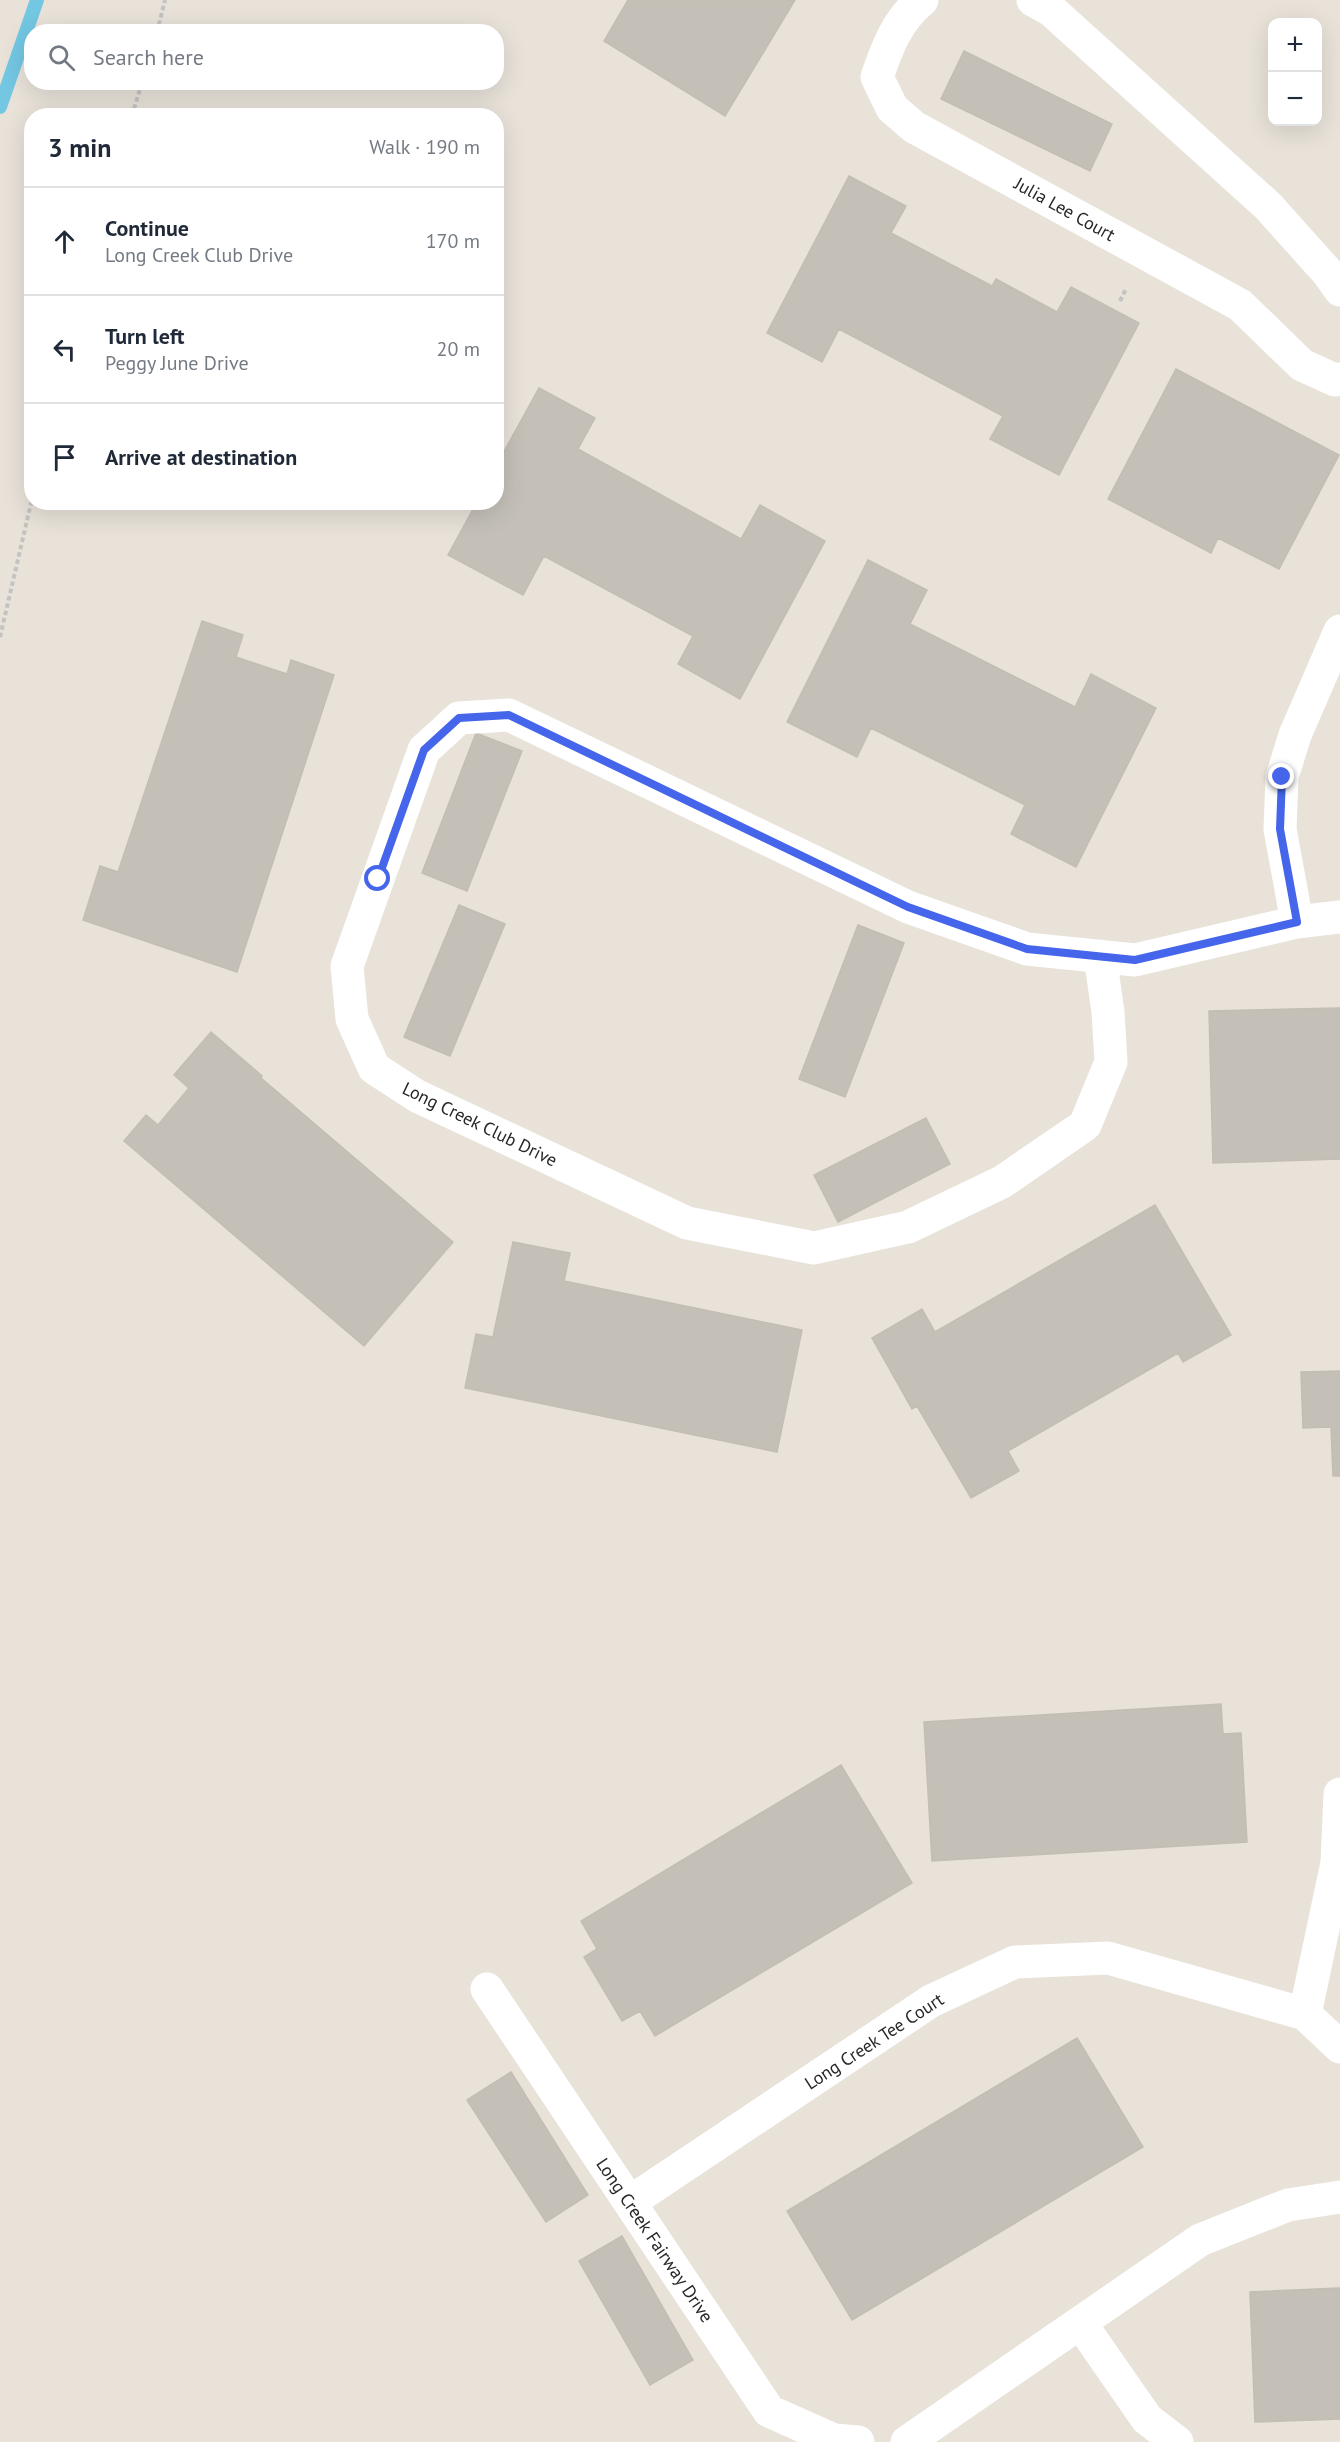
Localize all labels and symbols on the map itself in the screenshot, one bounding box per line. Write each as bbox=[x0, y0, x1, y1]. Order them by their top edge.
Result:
street label: Julia Lee Court bbox=[1010, 171, 1119, 246]
route end bbox=[1268, 763, 1294, 789]
route start bbox=[364, 865, 390, 891]
street label: Long Creek Club Drive bbox=[399, 1077, 561, 1171]
street label: Long Creek Tee Court bbox=[800, 1987, 948, 2095]
street label: Long Creek Fairway Drive bbox=[591, 2153, 719, 2327]

